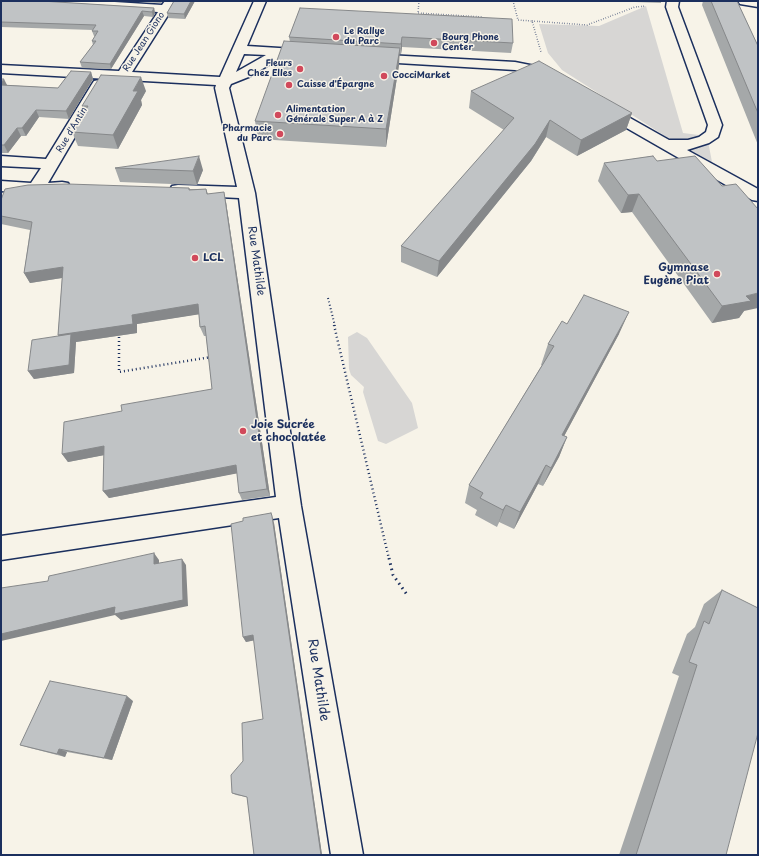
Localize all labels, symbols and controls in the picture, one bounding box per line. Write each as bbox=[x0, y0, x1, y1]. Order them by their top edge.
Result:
street label: Rue Jean Giono bbox=[121, 10, 167, 74]
place label: Le Rallye du Parc bbox=[344, 27, 385, 48]
marker: Le Rallye du Parc bbox=[331, 32, 341, 42]
place label: Bourg Phone Center bbox=[442, 33, 499, 54]
marker: Bourg Phone Center bbox=[429, 38, 439, 48]
place label: Fleurs Chez Elles bbox=[247, 59, 292, 80]
marker: Fleurs Chez Elles bbox=[295, 64, 305, 74]
marker: CocciMarket bbox=[379, 71, 389, 81]
place label: CocciMarket bbox=[392, 71, 450, 81]
marker: Caisse d'Épargne bbox=[284, 80, 294, 90]
place label: Caisse d'Épargne bbox=[297, 80, 374, 90]
street label: Rue d'Antin bbox=[54, 105, 90, 155]
place label: Alimentation Générale Super A à Z bbox=[286, 105, 383, 126]
marker: Alimentation Générale Super A à Z bbox=[273, 110, 283, 120]
place label: Pharmacie du Parc bbox=[222, 124, 272, 145]
marker: Pharmacie du Parc bbox=[275, 129, 285, 139]
street label: Rue Mathilde bbox=[245, 225, 267, 297]
place label: LCL bbox=[203, 251, 224, 265]
marker: LCL bbox=[190, 253, 200, 263]
place label: Gymnase Eugène Piat bbox=[644, 261, 709, 287]
marker: Gymnase Eugène Piat bbox=[712, 269, 722, 279]
place label: Joie Sucrée et chocolatée bbox=[251, 418, 326, 444]
marker: Joie Sucrée et chocolatée bbox=[238, 426, 248, 436]
street label: Rue Mathilde bbox=[304, 638, 332, 722]

